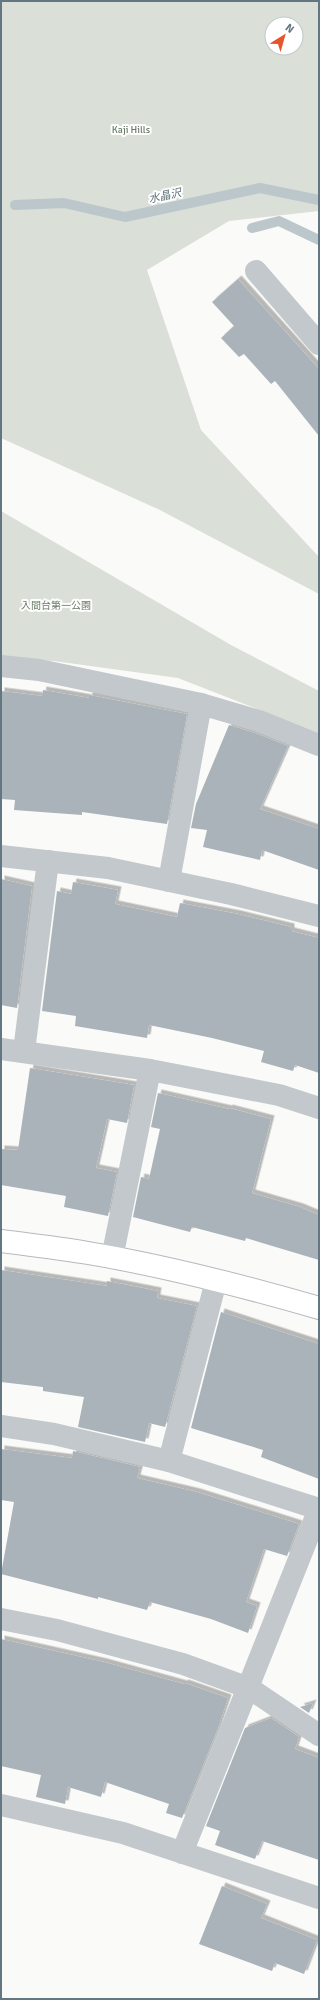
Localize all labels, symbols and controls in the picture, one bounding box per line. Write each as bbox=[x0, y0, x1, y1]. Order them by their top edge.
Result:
north arrow bbox=[264, 16, 304, 56]
text: N bbox=[283, 21, 297, 36]
park label: Kaji Hills bbox=[112, 124, 151, 136]
water label: 水晶沢 bbox=[148, 186, 184, 206]
park label: 入間台第一公園 bbox=[21, 600, 91, 612]

